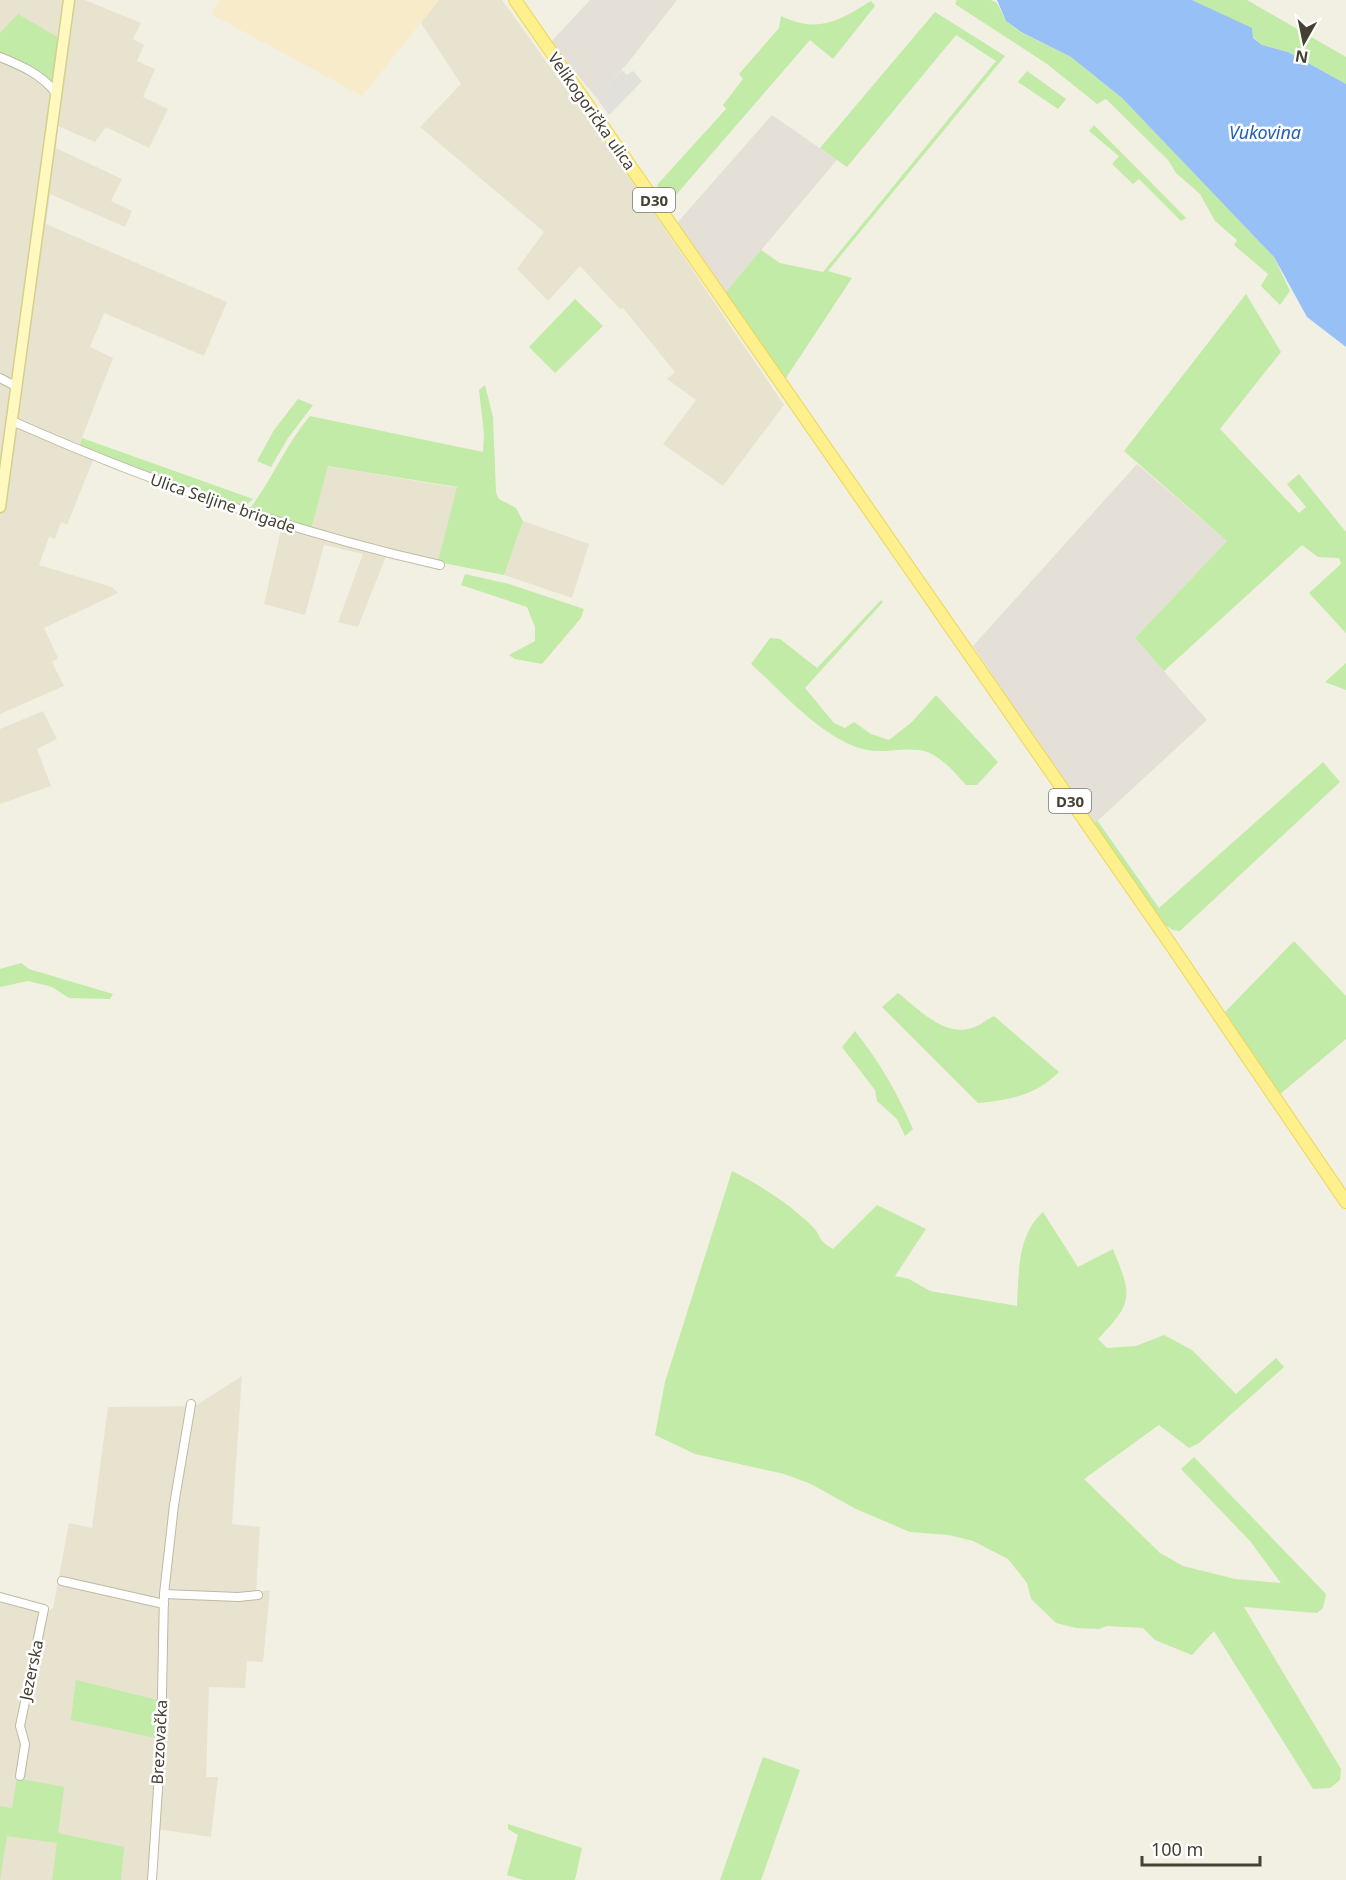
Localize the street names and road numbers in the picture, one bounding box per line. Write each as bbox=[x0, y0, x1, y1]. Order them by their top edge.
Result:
street label: Velikogorička ulica bbox=[543, 48, 641, 174]
road number: D30 bbox=[633, 188, 675, 212]
street label: Ulica Seljine brigade bbox=[147, 468, 299, 538]
road number: D30 bbox=[1049, 789, 1091, 813]
street label: Jezerska bbox=[13, 1638, 48, 1704]
street label: Brezovačka bbox=[146, 1699, 172, 1785]

